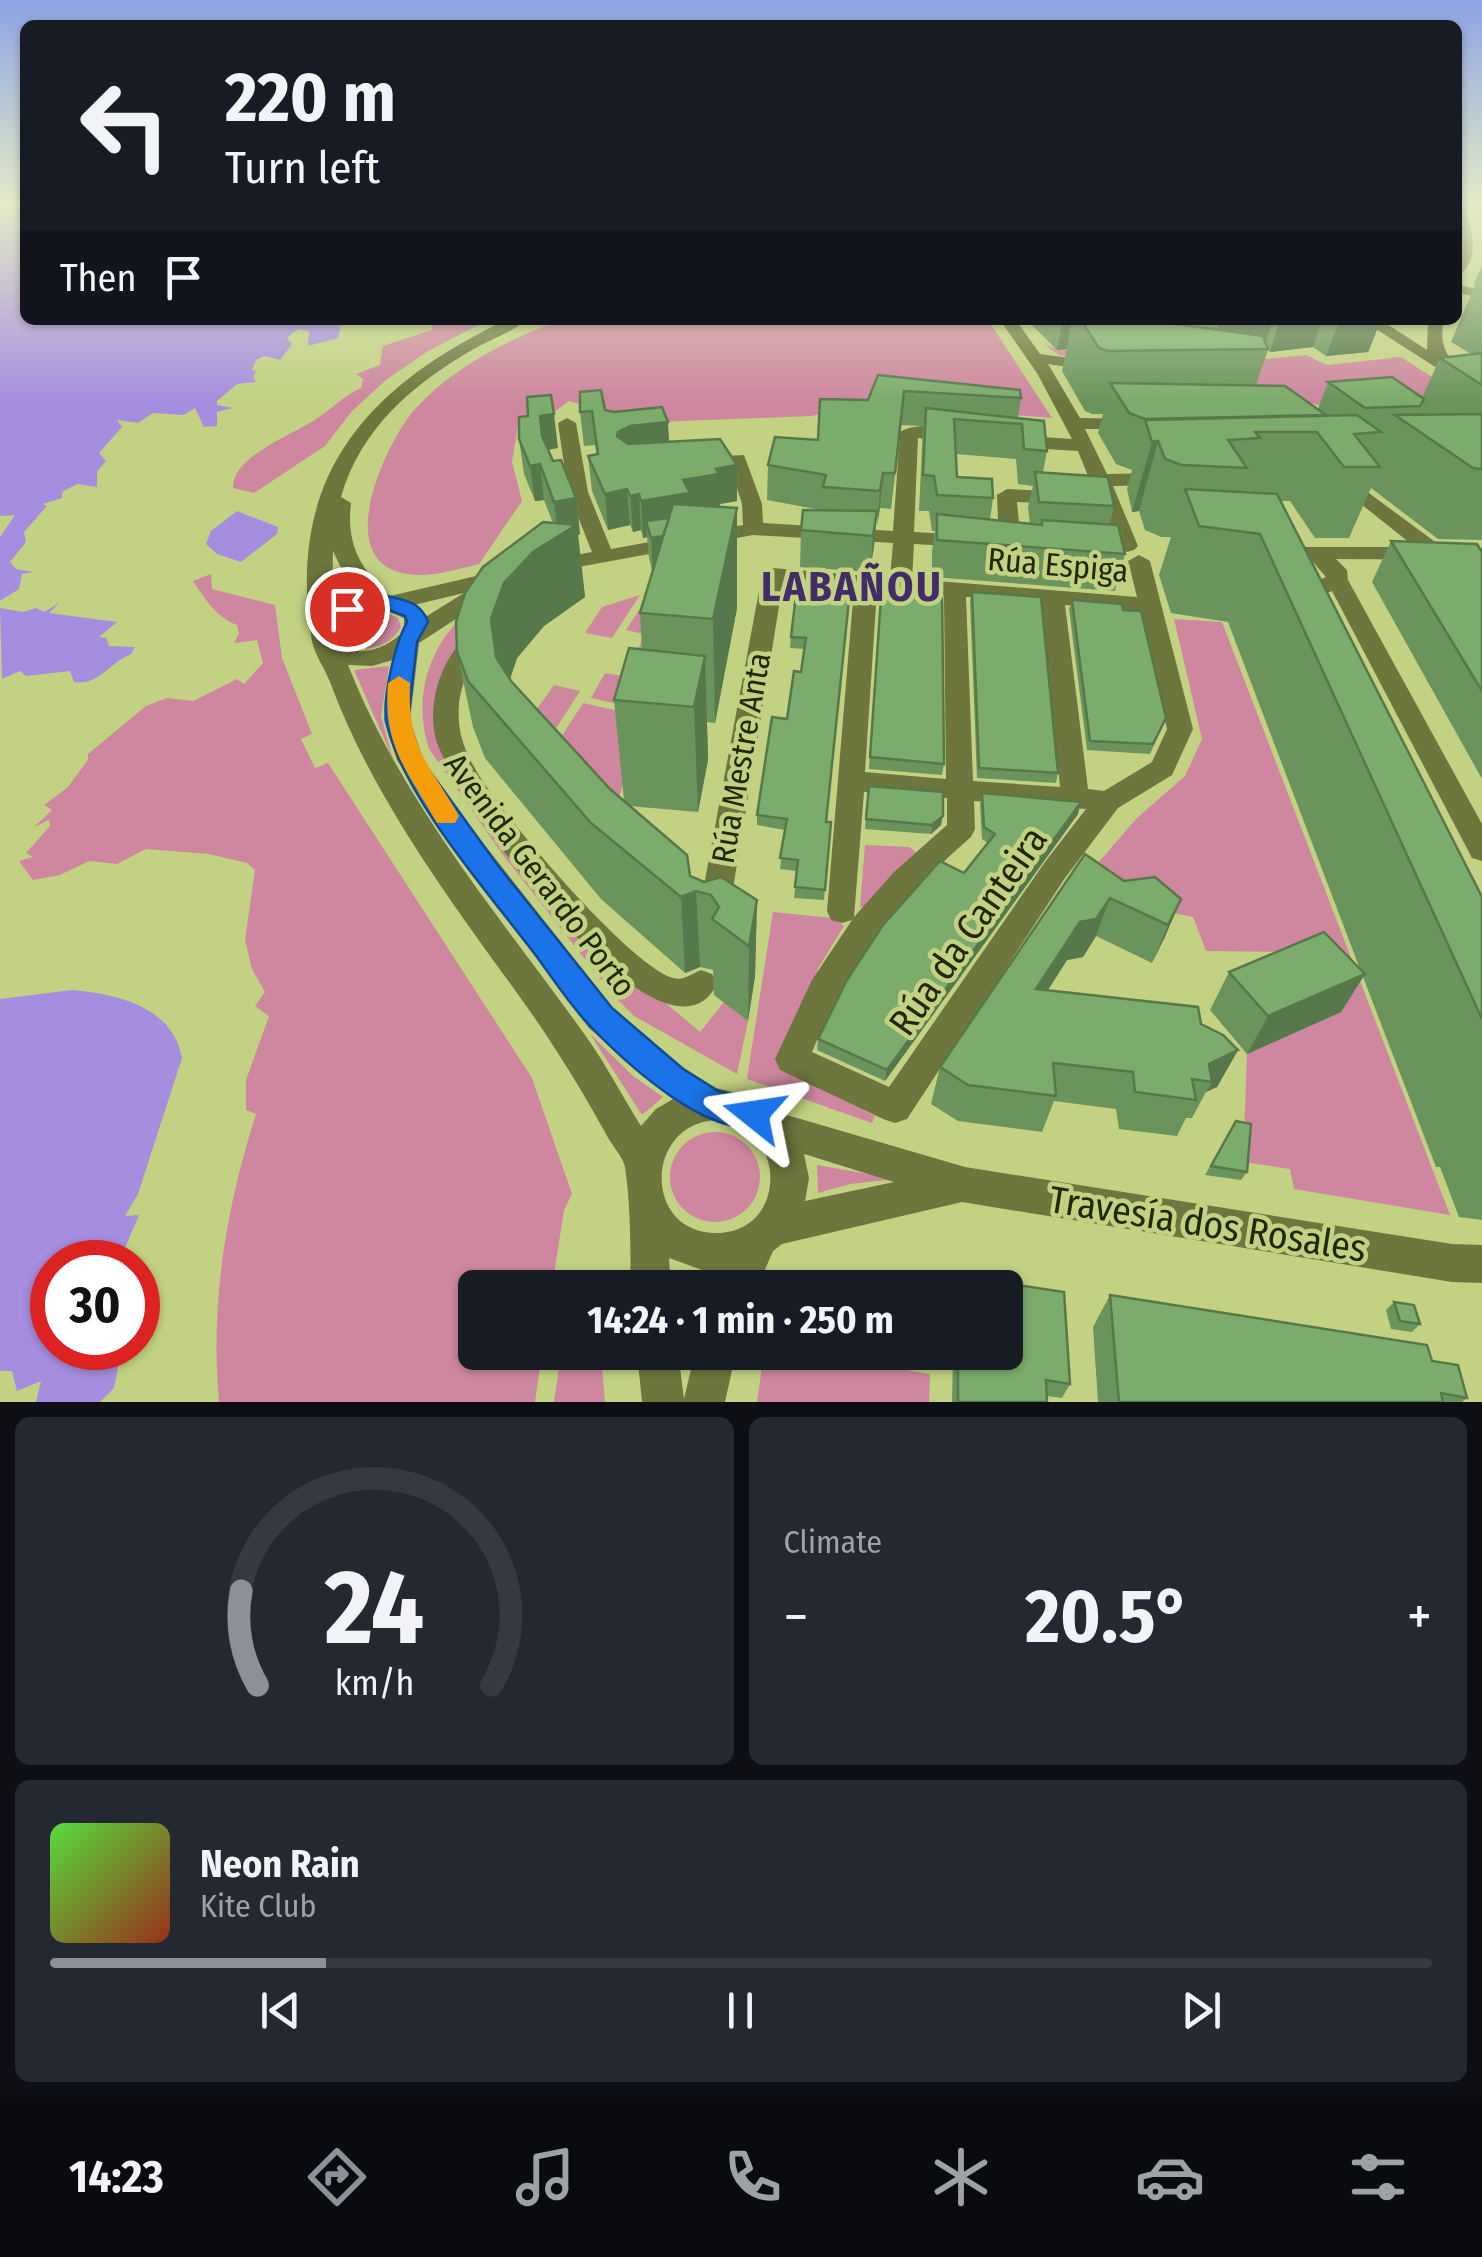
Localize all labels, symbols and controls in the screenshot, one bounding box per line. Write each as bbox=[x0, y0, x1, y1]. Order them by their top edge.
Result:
text: 220 m bbox=[225, 56, 396, 140]
icon: left bbox=[60, 60, 190, 190]
text: Turn left bbox=[225, 141, 380, 195]
icon: arrive bbox=[156, 250, 211, 305]
text: Then bbox=[60, 255, 136, 301]
street label: Rúa Espiga bbox=[986, 540, 1130, 590]
district label: LABAÑOU bbox=[761, 562, 943, 612]
pin bbox=[305, 567, 390, 652]
icon: arrive bbox=[320, 582, 375, 637]
street label: Rúa Mestre Anta bbox=[704, 650, 778, 866]
street label: Avenida Gerardo Porto bbox=[436, 746, 644, 1004]
street label: Rúa da Canteira bbox=[879, 818, 1057, 1044]
position arrow bbox=[702, 1062, 806, 1166]
street label: Travesía dos Rosales bbox=[1046, 1176, 1370, 1272]
speed limit sign: 30 bbox=[30, 1240, 160, 1370]
text: 14:24 · 1 min · 250 m bbox=[587, 1297, 894, 1343]
text: Climate bbox=[784, 1523, 882, 1561]
text: 24 bbox=[323, 1546, 424, 1671]
text: 20.5° bbox=[1025, 1572, 1190, 1662]
text: − bbox=[784, 1584, 808, 1650]
text: + bbox=[1407, 1584, 1432, 1650]
text: km/h bbox=[334, 1662, 414, 1704]
text: Neon Rain bbox=[200, 1841, 360, 1887]
text: Kite Club bbox=[200, 1887, 316, 1925]
icon: previous bbox=[253, 1983, 308, 2038]
icon: pause bbox=[713, 1983, 768, 2038]
icon: next bbox=[1174, 1983, 1229, 2038]
icon: directions bbox=[302, 2142, 372, 2212]
icon: music bbox=[510, 2142, 580, 2212]
icon: phone bbox=[718, 2142, 788, 2212]
icon: climate bbox=[926, 2142, 996, 2212]
icon: car bbox=[1135, 2142, 1205, 2212]
icon: filters bbox=[1343, 2142, 1413, 2212]
text: 14:23 bbox=[69, 2150, 164, 2204]

